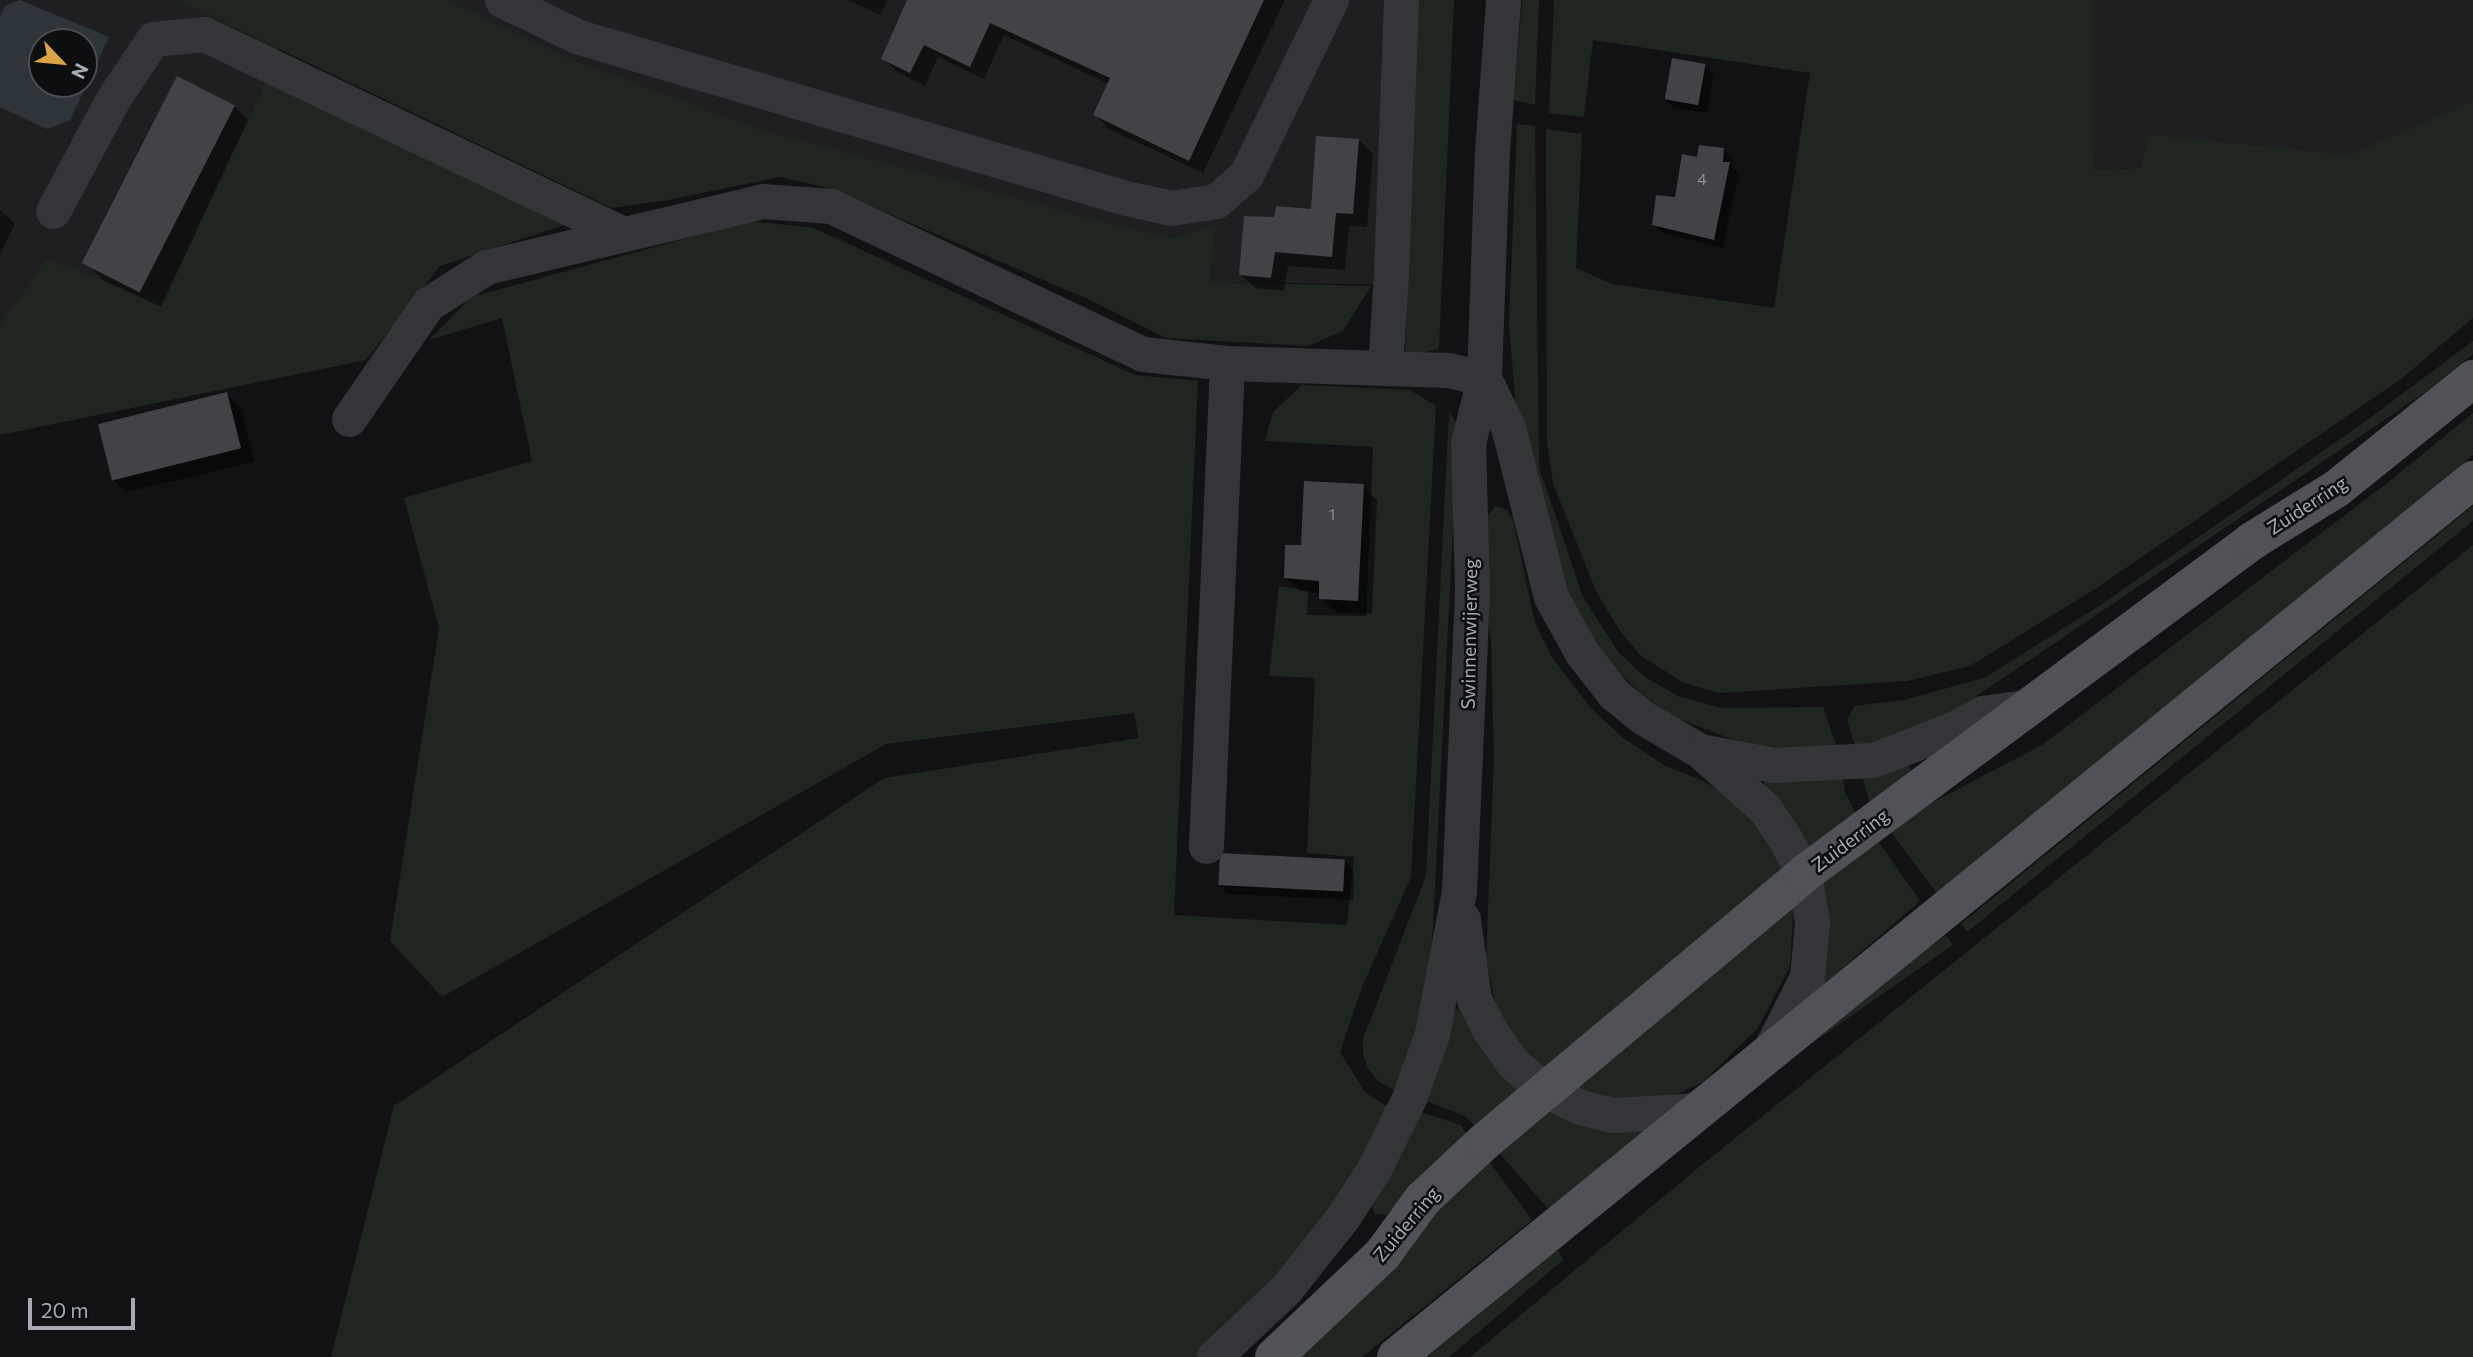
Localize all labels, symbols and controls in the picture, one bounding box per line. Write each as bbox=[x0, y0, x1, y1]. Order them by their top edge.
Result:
north arrow bbox=[28, 28, 98, 98]
text: N bbox=[67, 60, 94, 83]
house number: 4 bbox=[1697, 169, 1707, 189]
street label: Zuiderring bbox=[2263, 471, 2351, 539]
house number: 1 bbox=[1329, 504, 1335, 524]
street label: Swinnenwijerweg bbox=[1456, 558, 1482, 710]
street label: Zuiderring bbox=[1807, 804, 1893, 876]
street label: Zuiderring bbox=[1368, 1182, 1444, 1266]
scale bar bbox=[32, 1284, 138, 1328]
text: 20 m bbox=[41, 1297, 89, 1322]

